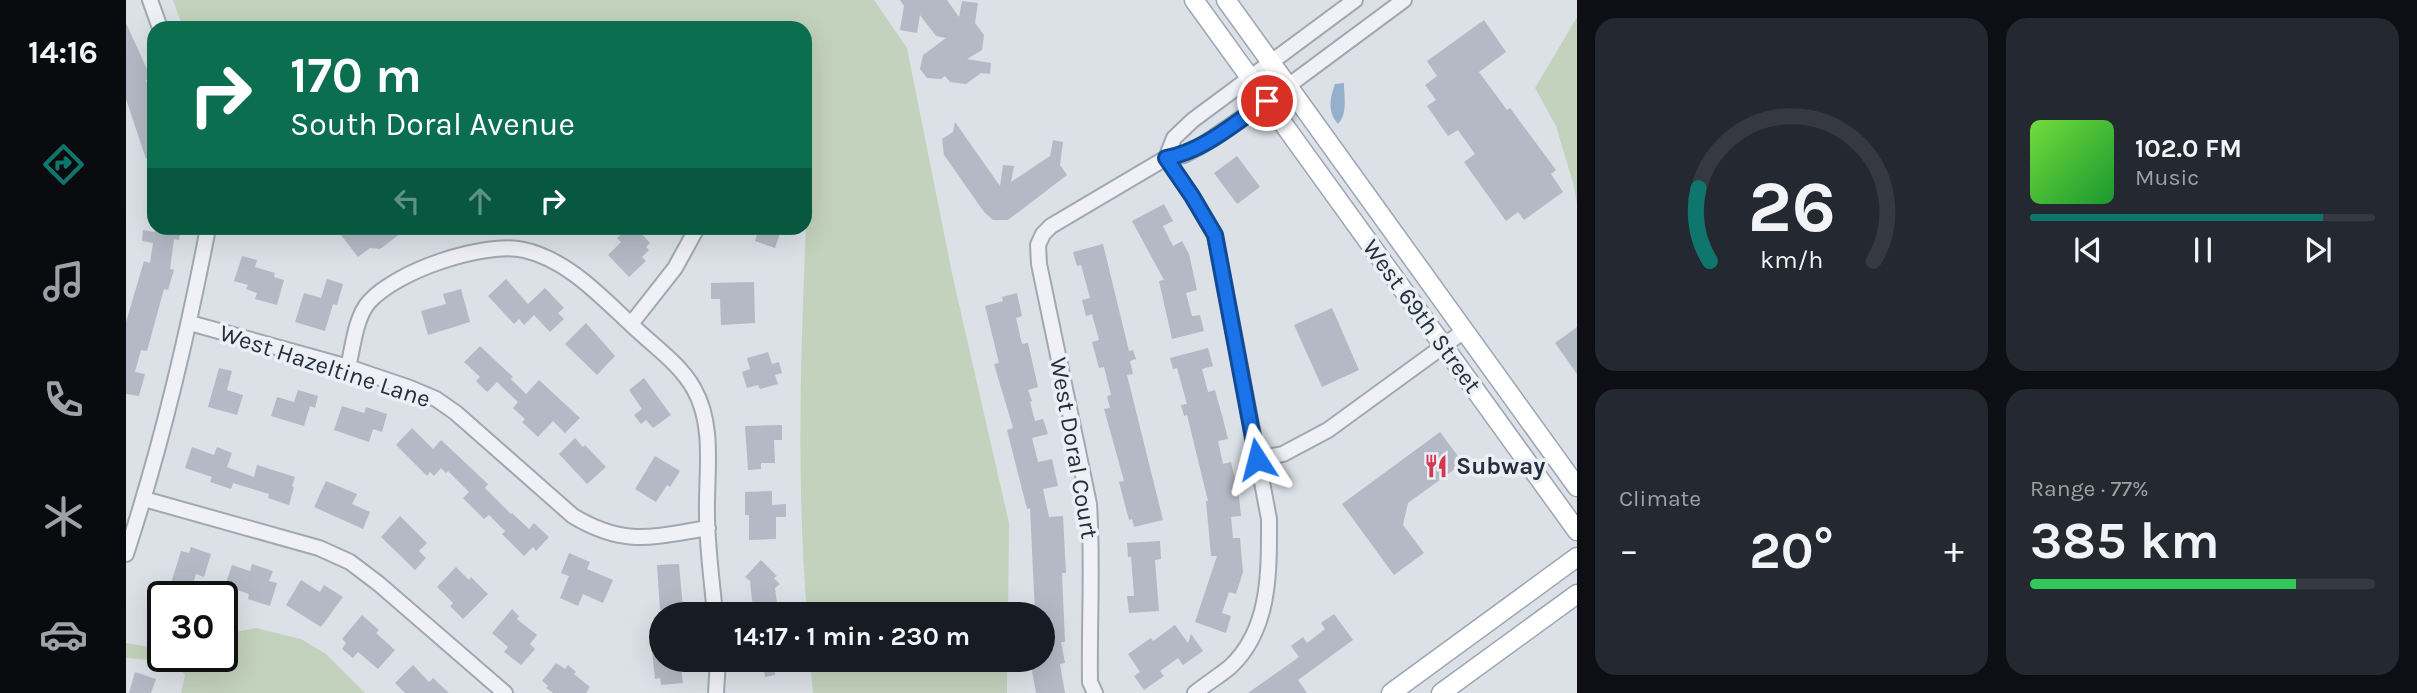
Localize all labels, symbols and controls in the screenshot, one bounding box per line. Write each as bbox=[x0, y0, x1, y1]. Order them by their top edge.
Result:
text: 14:16 bbox=[28, 34, 98, 71]
text: 170 m bbox=[290, 47, 422, 104]
icon: right bbox=[175, 49, 266, 140]
pin bbox=[1237, 71, 1297, 131]
icon: arrive bbox=[1248, 82, 1286, 120]
text: South Doral Avenue bbox=[290, 106, 575, 143]
text: 102.0 FM bbox=[2135, 133, 2242, 164]
icon: directions bbox=[39, 140, 88, 189]
text: 26 bbox=[1747, 164, 1836, 249]
text: Music bbox=[2135, 164, 2199, 191]
icon: left bbox=[388, 182, 426, 220]
icon: ahead bbox=[461, 182, 499, 220]
icon: right bbox=[534, 182, 572, 220]
icon: previous bbox=[2069, 231, 2107, 269]
icon: pause bbox=[2184, 231, 2222, 269]
icon: next bbox=[2299, 231, 2337, 269]
street label: West 69th Street bbox=[1357, 234, 1487, 398]
text: km/h bbox=[1760, 245, 1823, 274]
icon: music bbox=[39, 257, 88, 306]
street label: West Hazeltine Lane bbox=[216, 319, 434, 413]
street label: West Doral Court bbox=[1044, 355, 1104, 541]
icon: phone bbox=[39, 375, 88, 424]
position arrow bbox=[1220, 422, 1294, 496]
restaurant icon: Subway bbox=[1422, 452, 1450, 480]
place label: Subway bbox=[1456, 452, 1545, 480]
text: Range · 77% bbox=[2030, 475, 2149, 502]
text: Climate bbox=[1619, 485, 1701, 512]
icon: climate bbox=[39, 492, 88, 541]
text: 385 km bbox=[2030, 510, 2220, 571]
text: 20° bbox=[1749, 520, 1834, 581]
text: − bbox=[1619, 528, 1639, 573]
text: + bbox=[1944, 528, 1964, 573]
speed limit sign: 30 bbox=[147, 581, 238, 672]
icon: car bbox=[39, 610, 88, 659]
text: 14:17 · 1 min · 230 m bbox=[734, 621, 970, 652]

